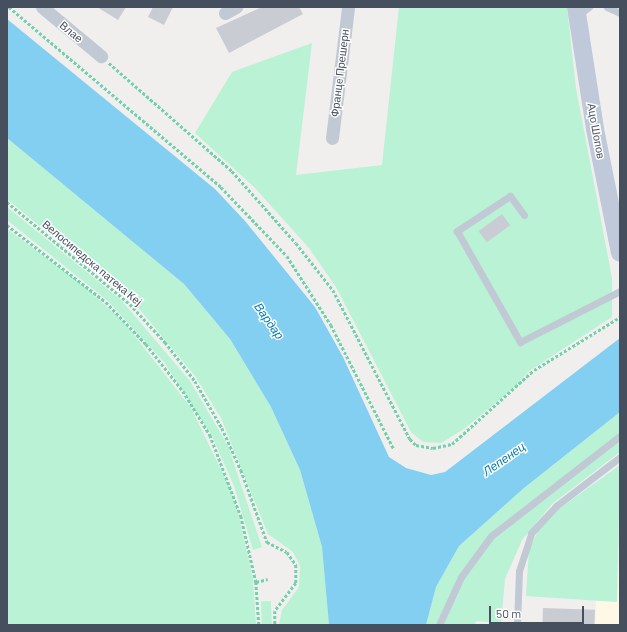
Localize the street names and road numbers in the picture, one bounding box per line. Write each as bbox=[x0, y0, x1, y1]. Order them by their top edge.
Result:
street label: Влае bbox=[57, 19, 85, 45]
street label: Францe Прешерн bbox=[328, 28, 352, 118]
street label: Ацо Шопов bbox=[585, 102, 607, 160]
street label: Велосипедска патека Кеј bbox=[40, 218, 144, 308]

